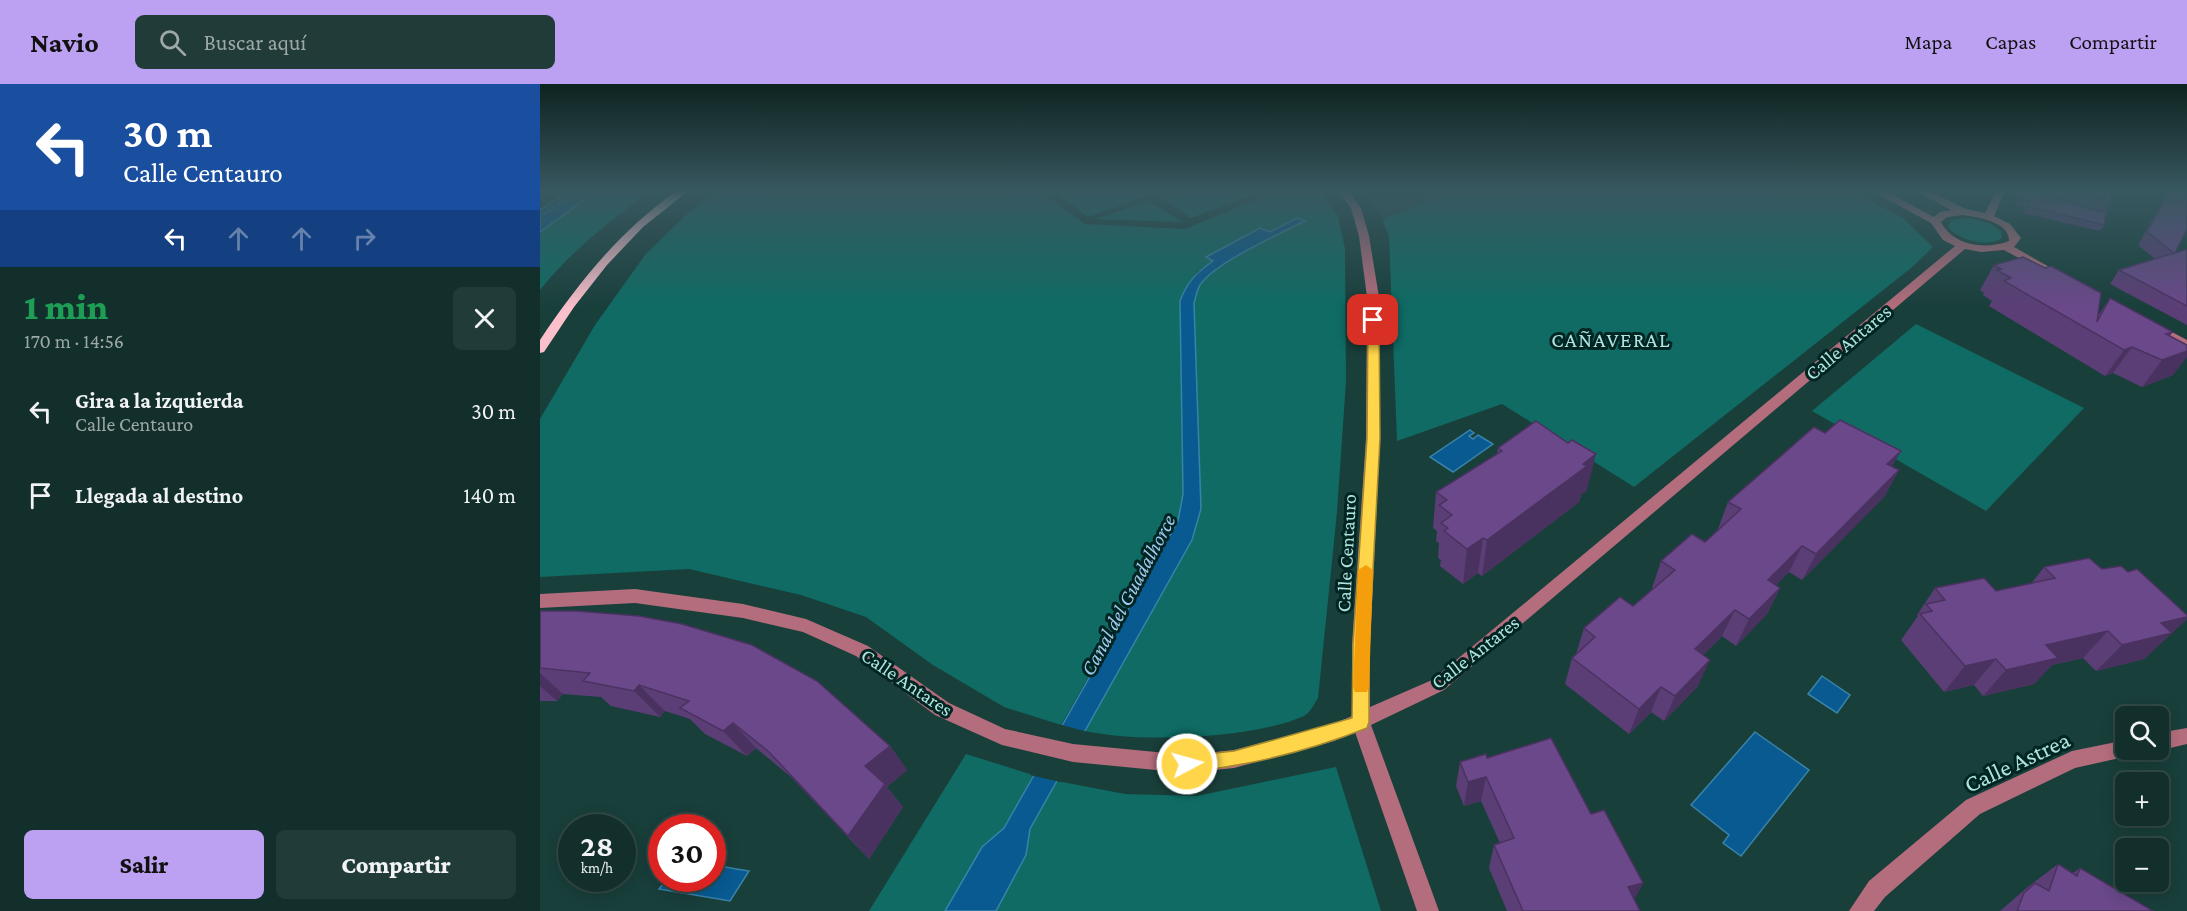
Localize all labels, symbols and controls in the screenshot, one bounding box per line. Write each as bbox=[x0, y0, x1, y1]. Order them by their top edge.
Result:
search box bbox=[135, 15, 555, 69]
icon: search bbox=[156, 26, 189, 59]
text: Navio bbox=[30, 27, 99, 58]
text: Buscar aquí bbox=[204, 30, 306, 55]
text: Mapa bbox=[1904, 30, 1952, 54]
text: Capas bbox=[1985, 30, 2036, 54]
text: Compartir bbox=[2069, 30, 2157, 54]
icon: left bbox=[24, 108, 102, 186]
text: 30 m bbox=[123, 109, 213, 156]
text: Calle Centauro bbox=[123, 158, 283, 188]
icon: left bbox=[159, 222, 192, 255]
icon: ahead bbox=[222, 222, 255, 255]
icon: ahead bbox=[285, 222, 318, 255]
icon: right bbox=[348, 222, 381, 255]
text: 1 min bbox=[24, 287, 108, 327]
button: close bbox=[453, 287, 516, 350]
pin bbox=[1347, 294, 1398, 345]
street label: Calle Antares bbox=[1801, 300, 1895, 384]
icon: arrive bbox=[1356, 303, 1389, 336]
district label: CAÑAVERAL bbox=[1551, 328, 1671, 352]
text: 170 m · 14:56 bbox=[24, 330, 124, 352]
text: Gira a la izquierda bbox=[75, 388, 244, 413]
icon: left bbox=[24, 395, 57, 428]
text: 30 m bbox=[471, 399, 516, 424]
text: Calle Centauro bbox=[75, 413, 193, 435]
icon: arrive bbox=[24, 479, 57, 512]
text: Llegada al destino bbox=[75, 483, 243, 508]
text: 140 m bbox=[463, 483, 516, 508]
street label: Calle Centauro bbox=[1332, 493, 1360, 613]
water label: Canal del Guadalhorce bbox=[1075, 510, 1181, 679]
street label: Calle Antares bbox=[1427, 611, 1523, 693]
street label: Calle Antares bbox=[857, 643, 957, 721]
map controls bbox=[2115, 706, 2169, 892]
button: search bbox=[2115, 706, 2169, 760]
street label: Calle Astrea bbox=[1960, 725, 2074, 798]
position arrow bbox=[1155, 732, 1219, 796]
button: + bbox=[2115, 772, 2169, 826]
speed limit sign: 30 bbox=[648, 814, 726, 892]
text: 28 bbox=[581, 829, 613, 862]
button: Salir bbox=[24, 830, 264, 899]
button: Compartir bbox=[276, 830, 516, 899]
button: − bbox=[2115, 838, 2169, 892]
text: km/h bbox=[581, 860, 613, 876]

